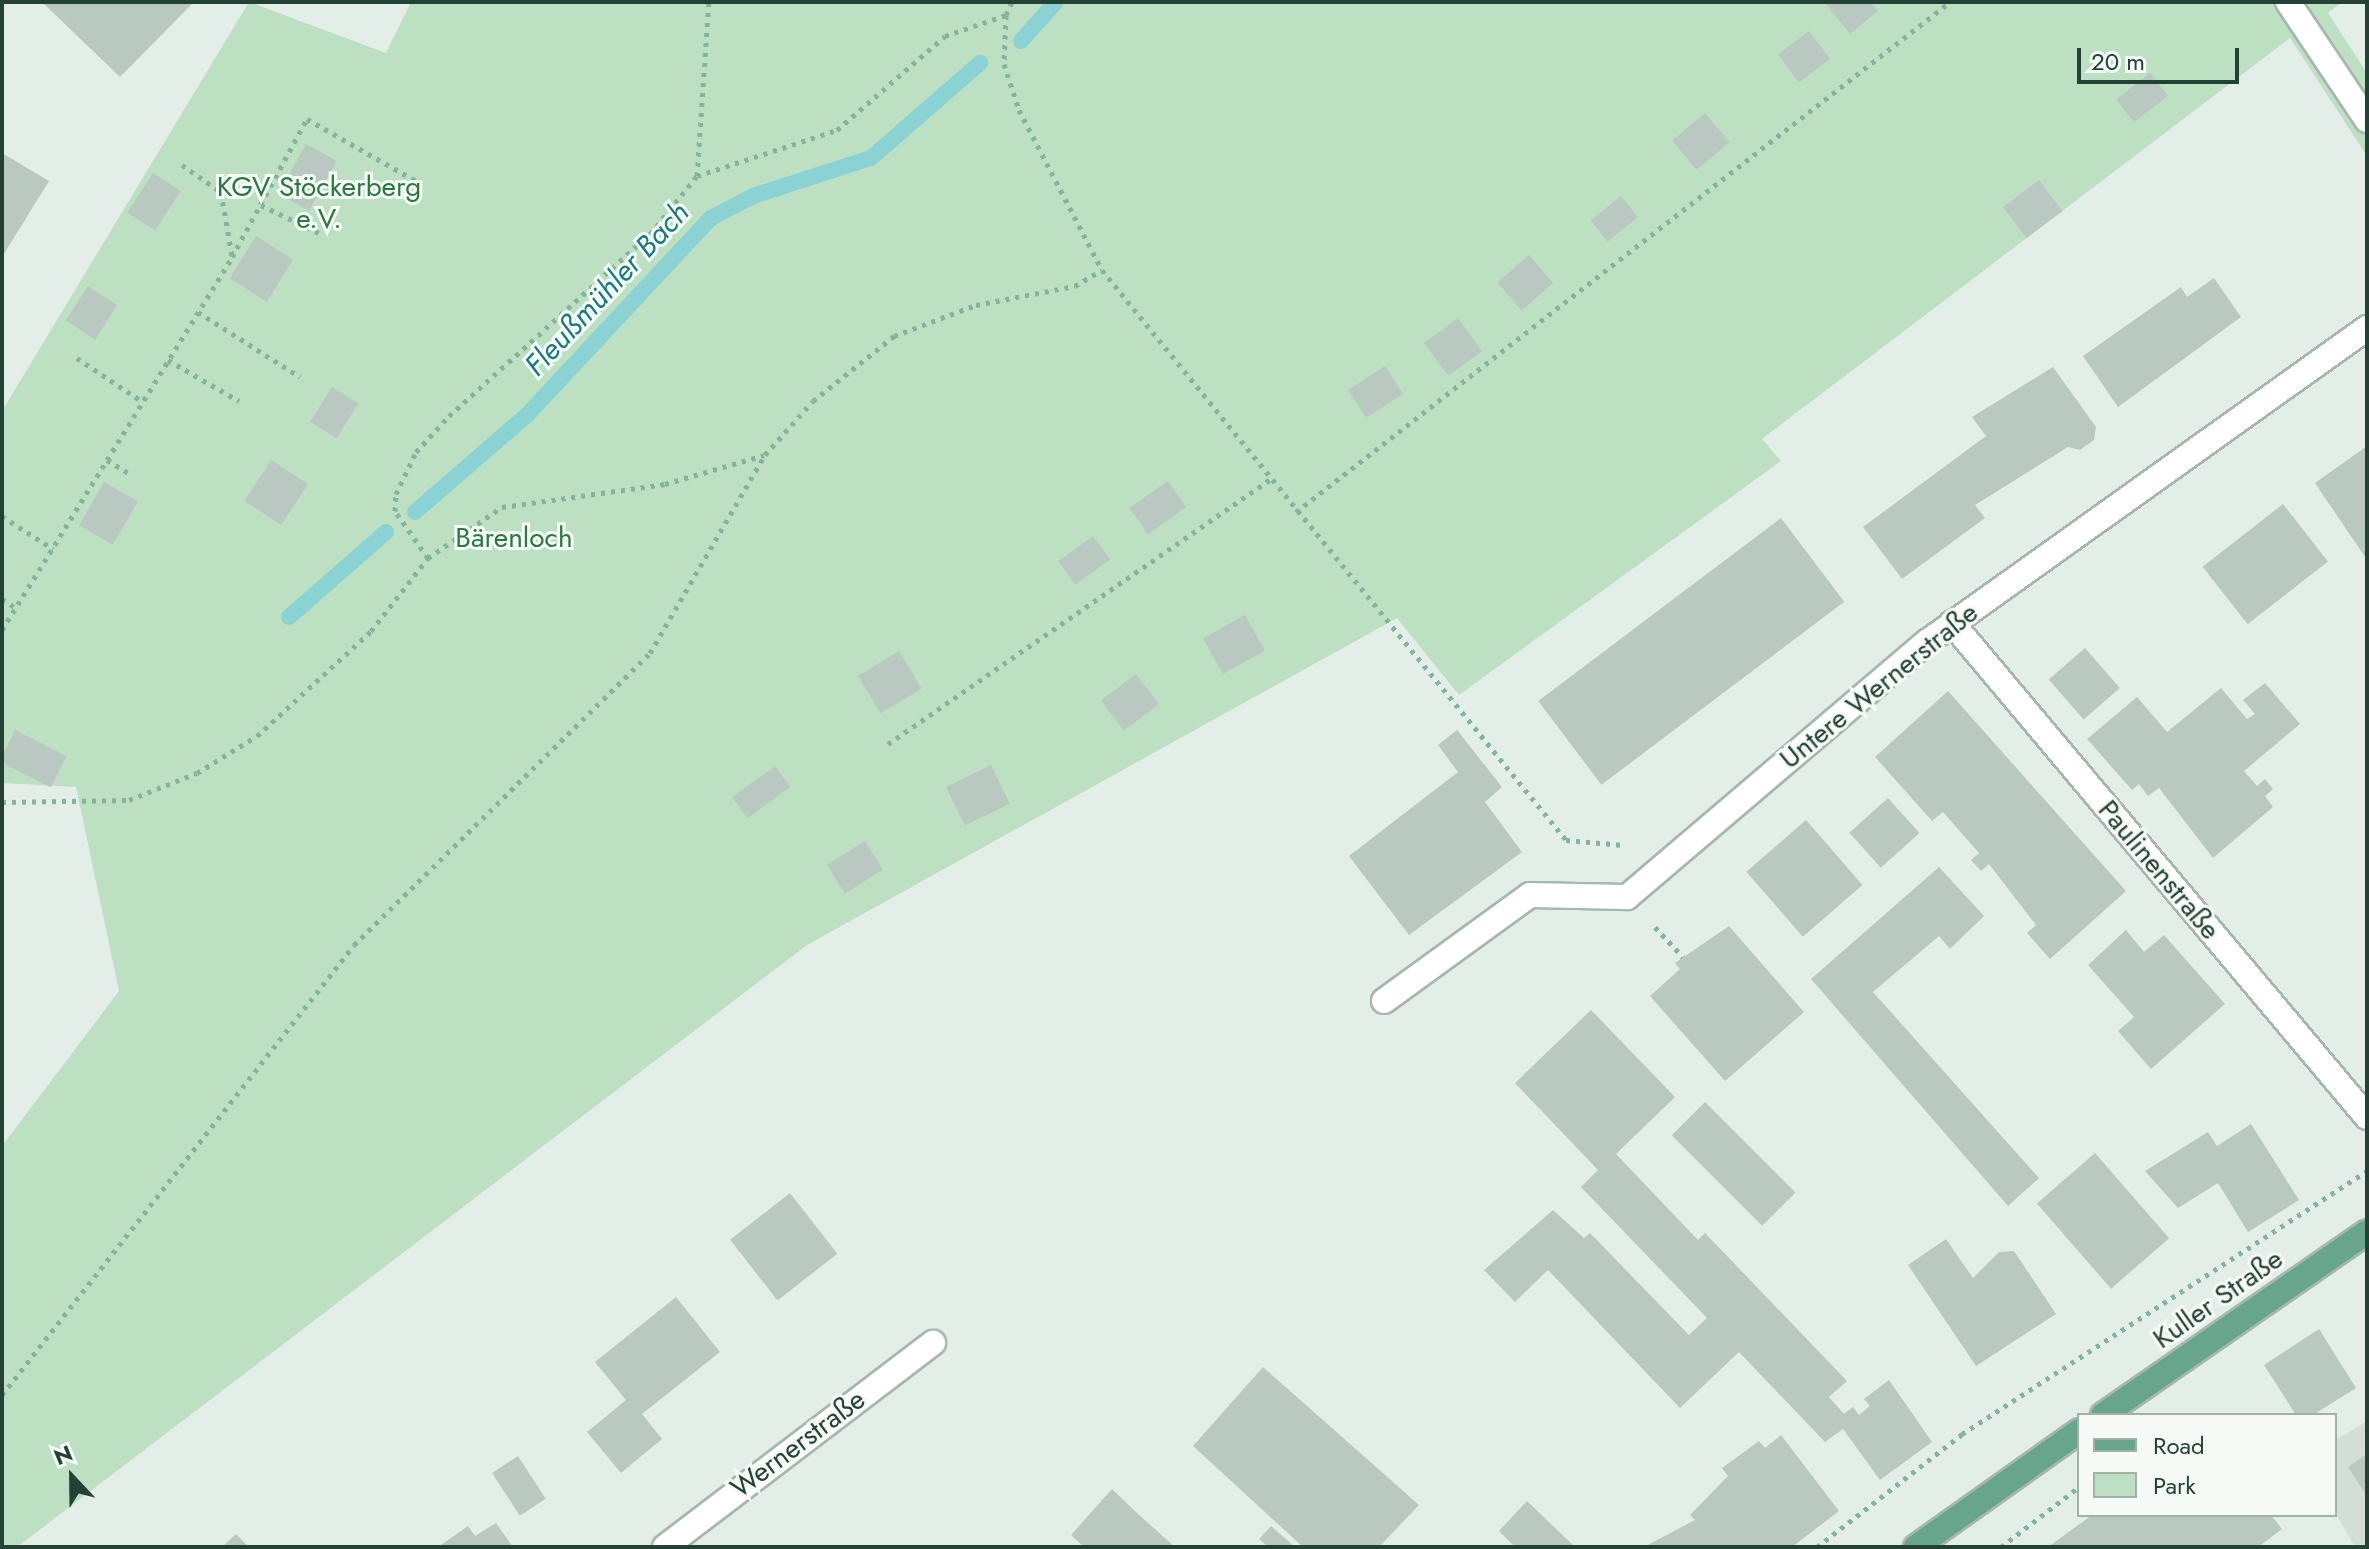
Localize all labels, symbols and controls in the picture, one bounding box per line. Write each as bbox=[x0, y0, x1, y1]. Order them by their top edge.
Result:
scale bar bbox=[2081, 32, 2243, 82]
text: 20 m bbox=[2091, 44, 2145, 79]
park label: KGV Stöckerberg e.V. bbox=[217, 170, 421, 236]
water label: Fleußmühler Bach bbox=[517, 195, 697, 383]
park label: Bärenloch bbox=[455, 521, 573, 555]
street label: Untere Wernerstraße bbox=[1773, 596, 1985, 776]
street label: Paulinenstraße bbox=[2091, 794, 2227, 946]
street label: Kuller Straße bbox=[2147, 1242, 2289, 1356]
street label: Wernerstraße bbox=[724, 1383, 872, 1505]
legend bbox=[2077, 1413, 2337, 1517]
text: Road bbox=[2153, 1428, 2205, 1463]
north arrow bbox=[32, 1437, 112, 1517]
text: N bbox=[49, 1437, 77, 1473]
text: Park bbox=[2153, 1468, 2196, 1503]

